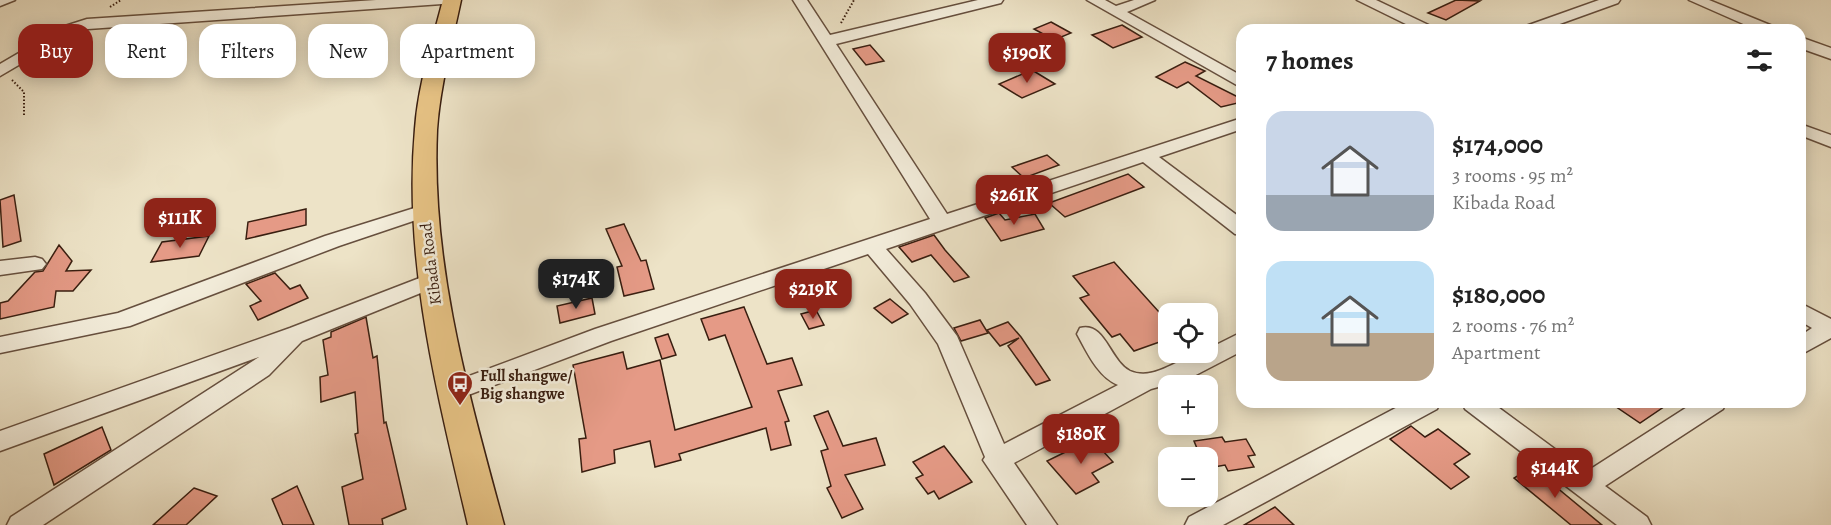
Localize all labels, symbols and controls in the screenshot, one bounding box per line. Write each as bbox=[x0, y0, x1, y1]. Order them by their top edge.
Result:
chip: Buy bbox=[18, 24, 93, 78]
chip: Rent bbox=[105, 24, 187, 78]
chip: Filters bbox=[199, 24, 296, 78]
chip: New bbox=[308, 24, 388, 78]
chip: Apartment bbox=[400, 24, 535, 78]
pin: $190K bbox=[985, 33, 1069, 84]
text: $190K bbox=[1003, 39, 1051, 66]
text: 7 homes bbox=[1266, 43, 1354, 78]
icon: filters bbox=[1743, 44, 1776, 77]
text: $174,000 bbox=[1452, 127, 1543, 162]
icon: home bbox=[1314, 135, 1386, 207]
text: 3 rooms · 95 m² bbox=[1452, 162, 1573, 189]
pin: $261K bbox=[972, 175, 1056, 226]
text: $261K bbox=[990, 181, 1038, 208]
text: Kibada Road bbox=[1452, 189, 1555, 216]
pin: $111K bbox=[138, 198, 222, 249]
text: $111K bbox=[158, 204, 202, 231]
street label: Kibada Road bbox=[415, 221, 447, 306]
pin: $174K bbox=[534, 259, 618, 310]
text: $174K bbox=[552, 265, 600, 292]
pin: $219K bbox=[771, 269, 855, 320]
text: $219K bbox=[789, 275, 837, 302]
text: $180,000 bbox=[1452, 277, 1545, 312]
icon: home bbox=[1314, 285, 1386, 357]
map controls bbox=[1158, 303, 1218, 507]
button: locate bbox=[1158, 303, 1218, 363]
text: 2 rooms · 76 m² bbox=[1452, 312, 1574, 339]
text: Apartment bbox=[1452, 339, 1541, 366]
place label: Full shangwe/ Big shangwe bbox=[480, 365, 573, 405]
bus stop icon: Full shangwe/ Big shangwe bbox=[445, 369, 475, 407]
button: + bbox=[1158, 375, 1218, 435]
pin: $180K bbox=[1039, 414, 1123, 465]
text: $180K bbox=[1056, 420, 1106, 447]
button: − bbox=[1158, 447, 1218, 507]
pin: $144K bbox=[1513, 448, 1597, 499]
text: $144K bbox=[1531, 454, 1579, 481]

